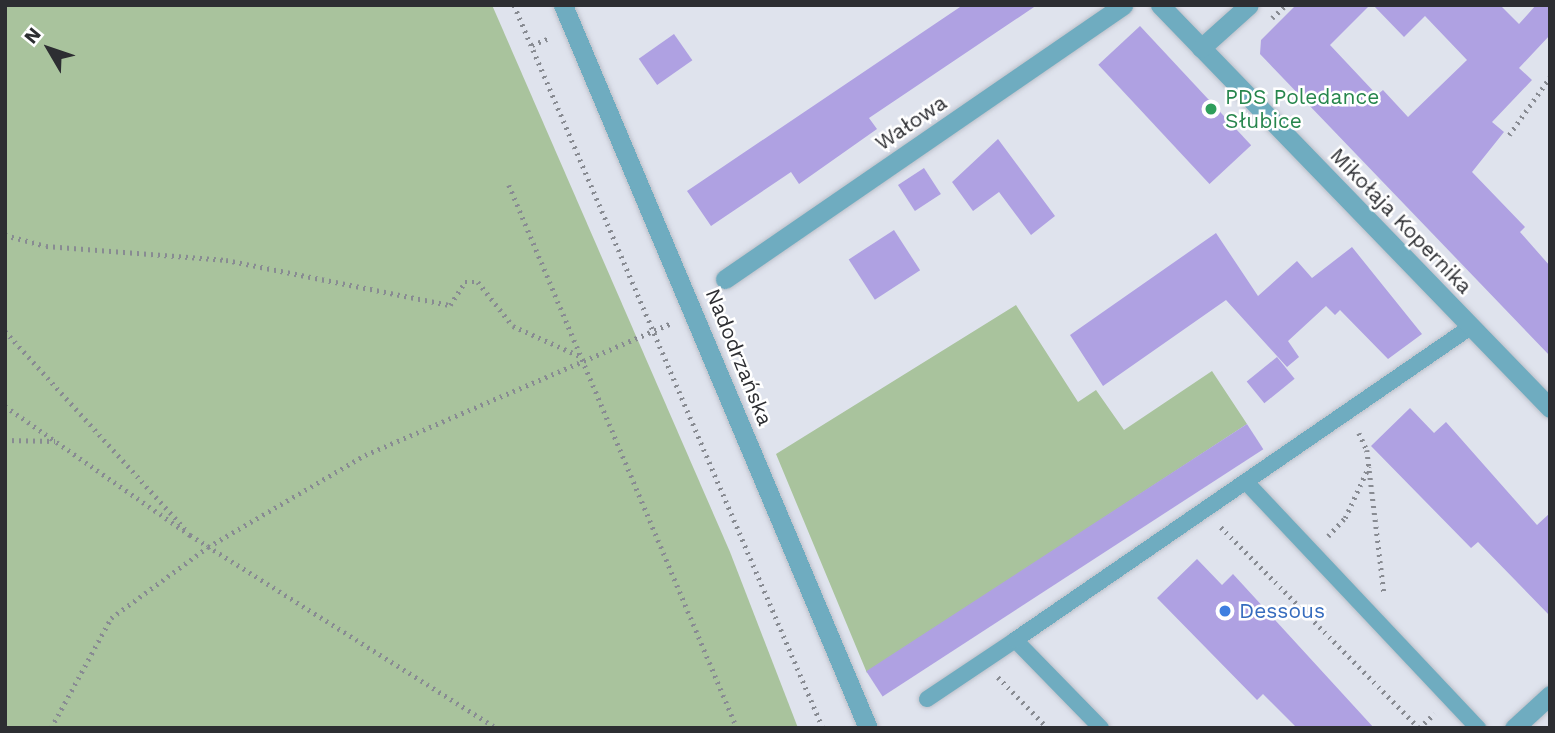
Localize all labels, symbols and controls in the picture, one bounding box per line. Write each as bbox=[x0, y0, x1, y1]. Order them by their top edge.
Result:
north arrow bbox=[14, 14, 84, 84]
text: N bbox=[19, 23, 46, 48]
place label: PDS Poledance Słubice bbox=[1225, 84, 1379, 134]
street label: Wałowa bbox=[871, 90, 951, 156]
marker: PDS Poledance Słubice bbox=[1203, 101, 1219, 117]
street label: Mikołaja Kopernika bbox=[1325, 143, 1477, 299]
street label: Nadodrzańska bbox=[700, 285, 778, 429]
place label: Dessous bbox=[1239, 598, 1325, 624]
marker: Dessous bbox=[1217, 603, 1233, 619]

